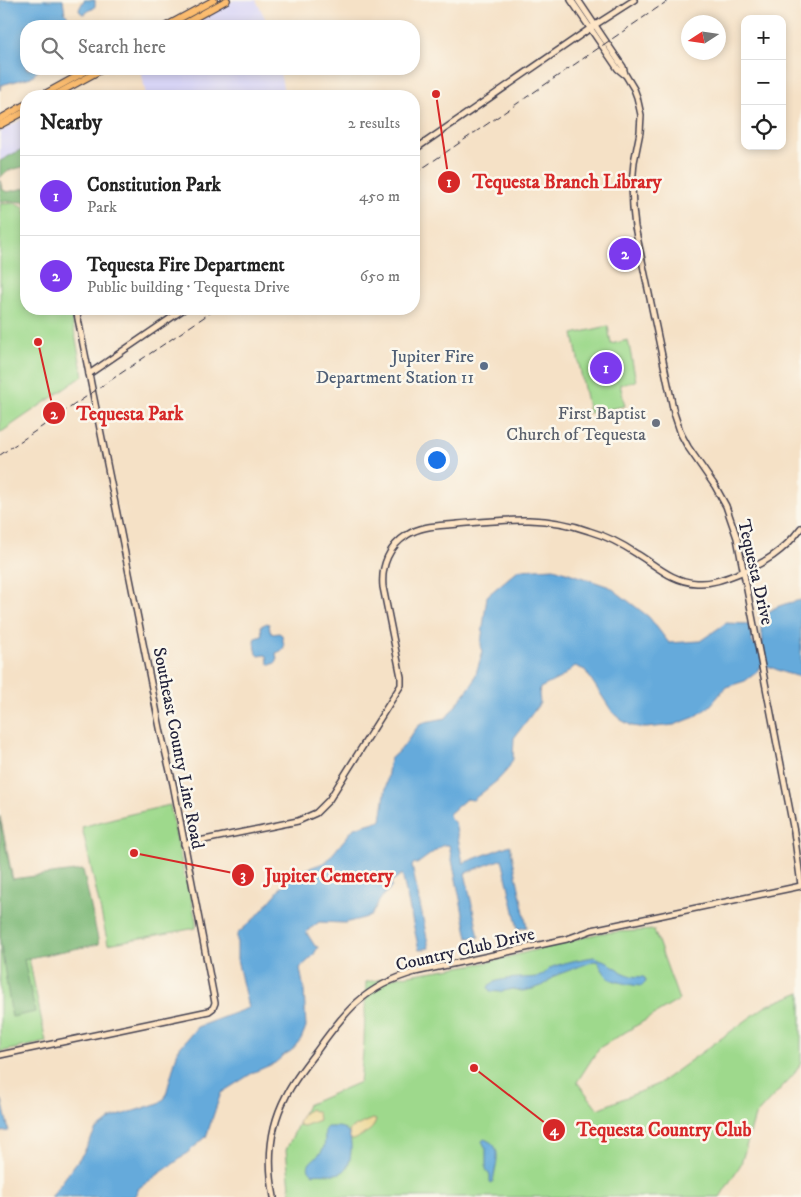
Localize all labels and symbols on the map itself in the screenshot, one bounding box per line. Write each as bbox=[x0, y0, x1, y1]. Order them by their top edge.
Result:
north arrow bbox=[681, 15, 726, 60]
callout: Tequesta Branch Library bbox=[437, 165, 671, 199]
text: Tequesta Branch Library bbox=[471, 171, 663, 195]
text: 1 bbox=[446, 173, 452, 192]
pin: 2 bbox=[609, 235, 641, 273]
place label: Jupiter Fire Department Station 11 bbox=[316, 346, 474, 389]
pin: 1 bbox=[590, 349, 622, 387]
marker: Jupiter Fire Department Station 11 bbox=[478, 360, 490, 372]
callout: Tequesta Park bbox=[41, 396, 193, 430]
text: Tequesta Park bbox=[76, 403, 184, 427]
place label: First Baptist Church of Tequesta bbox=[506, 403, 646, 446]
text: 2 bbox=[50, 405, 58, 424]
marker: First Baptist Church of Tequesta bbox=[650, 417, 662, 429]
your location bbox=[424, 447, 450, 473]
street label: Tequesta Drive bbox=[732, 517, 778, 627]
street label: Southeast County Line Road bbox=[148, 645, 208, 851]
callout: Jupiter Cemetery bbox=[230, 858, 404, 892]
text: Jupiter Cemetery bbox=[263, 865, 394, 888]
text: 3 bbox=[240, 866, 246, 885]
street label: Country Club Drive bbox=[394, 923, 537, 977]
callout: Tequesta Country Club bbox=[542, 1113, 761, 1147]
text: Tequesta Country Club bbox=[576, 1119, 752, 1143]
text: 4 bbox=[549, 1121, 560, 1140]

